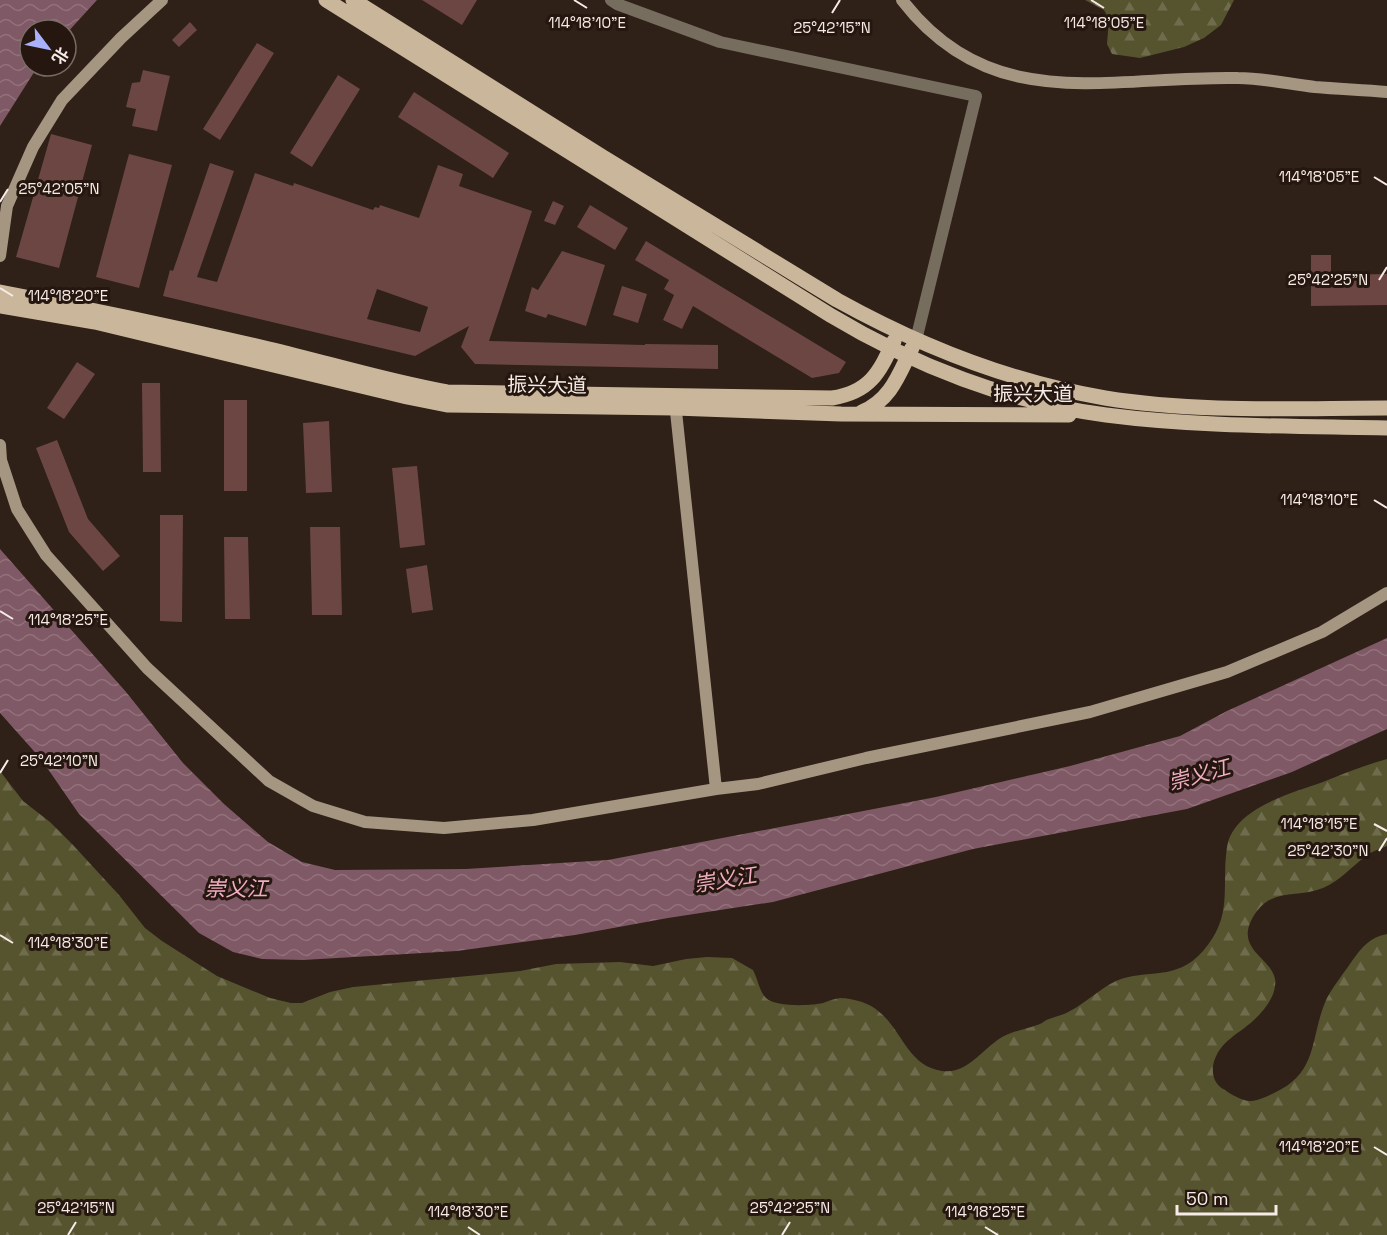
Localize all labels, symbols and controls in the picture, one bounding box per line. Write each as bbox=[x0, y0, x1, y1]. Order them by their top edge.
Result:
text: 114°18'10"E bbox=[548, 13, 626, 32]
text: 114°18'05"E bbox=[1064, 13, 1144, 32]
north arrow bbox=[18, 18, 78, 78]
text: 25°42'15"N bbox=[793, 18, 871, 37]
text: 北 bbox=[47, 43, 73, 68]
text: 114°18'05"E bbox=[1279, 167, 1359, 186]
text: 25°42'05"N bbox=[19, 179, 99, 198]
text: 25°42'25"N bbox=[1288, 270, 1368, 289]
text: 114°18'20"E bbox=[28, 286, 108, 305]
street label: 振兴大道 bbox=[507, 371, 587, 399]
street label: 振兴大道 bbox=[993, 381, 1073, 407]
text: 114°18'10"E bbox=[1280, 490, 1358, 509]
text: 114°18'25"E bbox=[28, 610, 108, 629]
text: 25°42'10"N bbox=[20, 751, 98, 770]
water label: 崇义江 bbox=[1165, 753, 1235, 796]
text: 114°18'15"E bbox=[1280, 814, 1358, 833]
text: 25°42'30"N bbox=[1288, 841, 1368, 860]
water label: 崇义江 bbox=[692, 861, 760, 898]
water label: 崇义江 bbox=[205, 875, 269, 902]
text: 114°18'30"E bbox=[28, 933, 108, 952]
text: 114°18'20"E bbox=[1279, 1137, 1359, 1156]
scale bar bbox=[1177, 1178, 1276, 1216]
text: 50 m bbox=[1186, 1187, 1228, 1210]
text: 25°42'15"N bbox=[37, 1198, 115, 1217]
text: 25°42'25"N bbox=[750, 1198, 830, 1217]
text: 114°18'30"E bbox=[428, 1202, 508, 1221]
text: 114°18'25"E bbox=[945, 1202, 1025, 1221]

